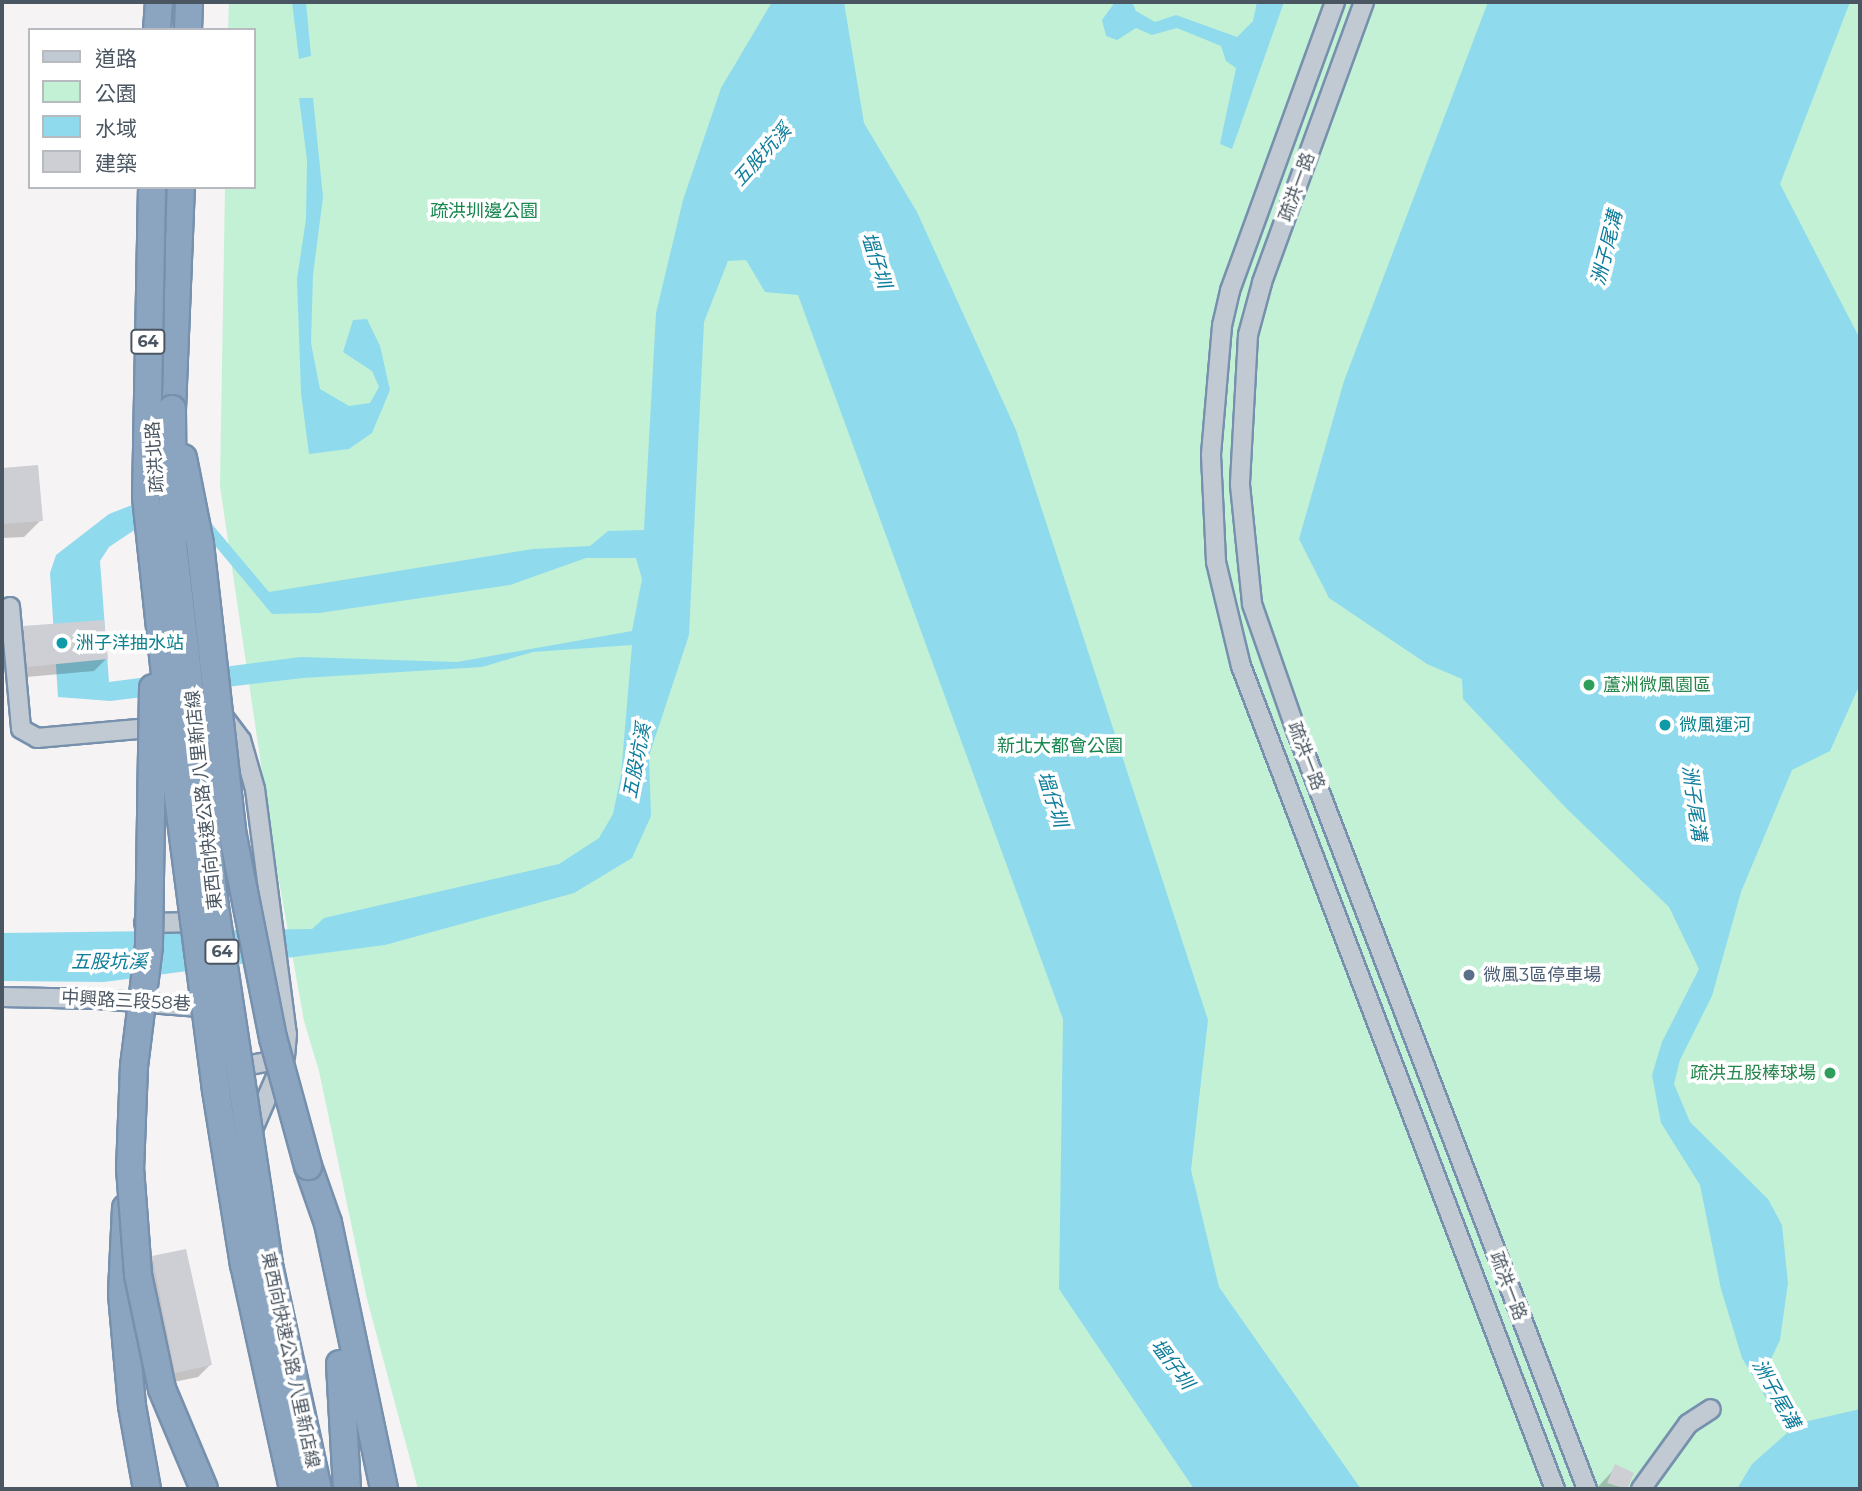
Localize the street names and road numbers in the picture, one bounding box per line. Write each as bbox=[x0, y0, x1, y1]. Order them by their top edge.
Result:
street label: 疏洪一路 bbox=[1275, 149, 1319, 225]
road number: 64 bbox=[129, 330, 167, 354]
street label: 疏洪北路 bbox=[142, 420, 168, 494]
street label: 東西向快速公路 八里新店線 bbox=[182, 689, 226, 911]
street label: 疏洪一路 bbox=[1283, 719, 1329, 793]
road number: 64 bbox=[203, 940, 241, 964]
street label: 中興路三段58巷 bbox=[61, 987, 191, 1015]
street label: 疏洪一路 bbox=[1485, 1249, 1531, 1323]
street label: 東西向快速公路 八里新店線 bbox=[256, 1250, 324, 1470]

